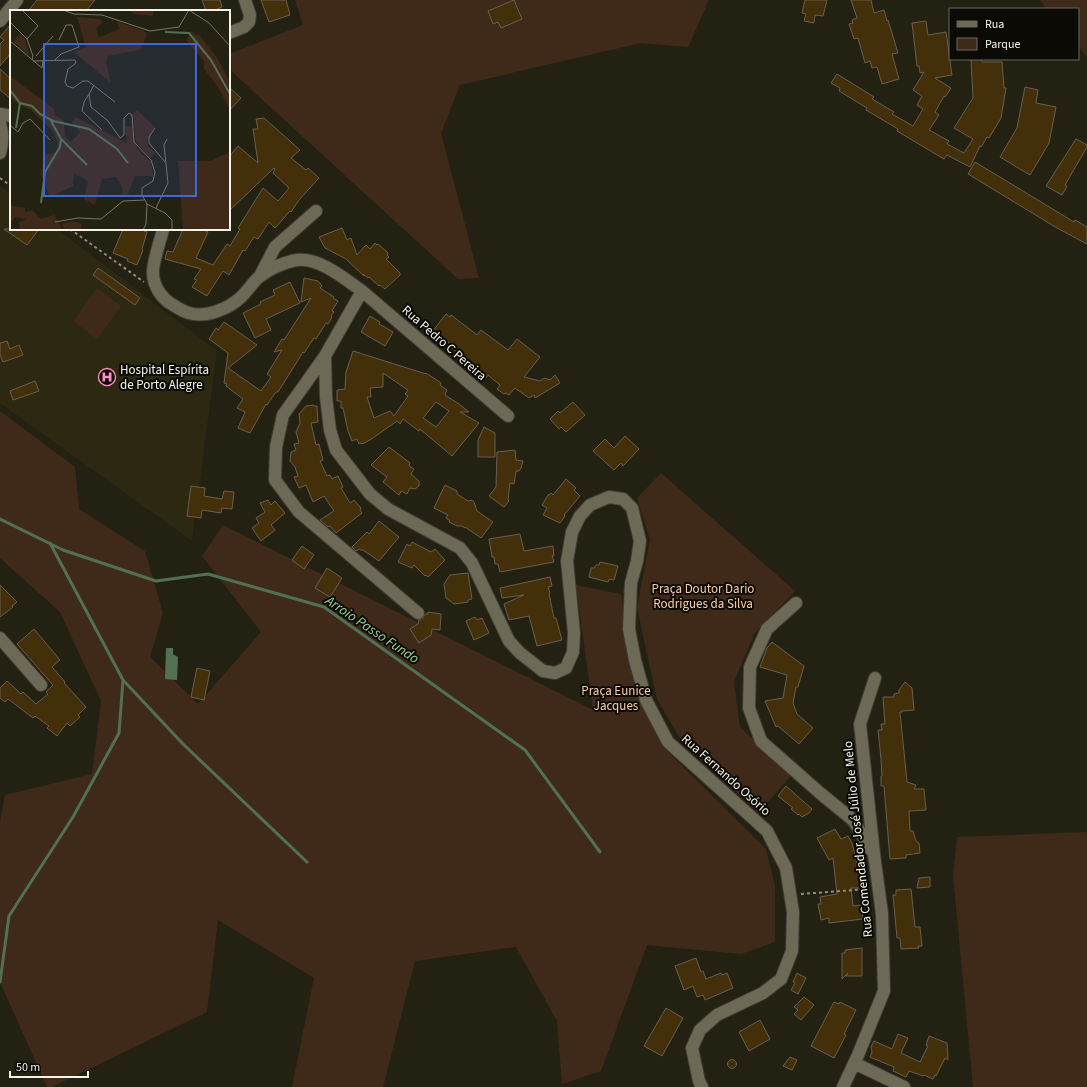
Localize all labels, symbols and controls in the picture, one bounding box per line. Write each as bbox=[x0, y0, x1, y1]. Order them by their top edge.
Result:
legend bbox=[949, 8, 1079, 60]
inset map bbox=[10, 10, 230, 230]
text: Rua bbox=[985, 16, 1004, 33]
text: Parque bbox=[985, 36, 1021, 53]
street label: Rua Pedro C Pereira bbox=[398, 301, 490, 385]
place label: Hospital Espírita de Porto Alegre bbox=[120, 361, 209, 394]
hospital icon: Hospital Espírita de Porto Alegre bbox=[97, 367, 117, 387]
park label: Praça Doutor Dario Rodrigues da Silva bbox=[652, 580, 754, 613]
water label: Arroio Passo Fundo bbox=[320, 591, 423, 669]
park label: Praça Eunice Jacques bbox=[581, 682, 651, 715]
street label: Rua Fernando Osório bbox=[677, 730, 775, 820]
street label: Rua Comendador José Júlio de Melo bbox=[839, 740, 877, 938]
scale bar bbox=[10, 1053, 88, 1079]
text: 50 m bbox=[16, 1059, 40, 1076]

